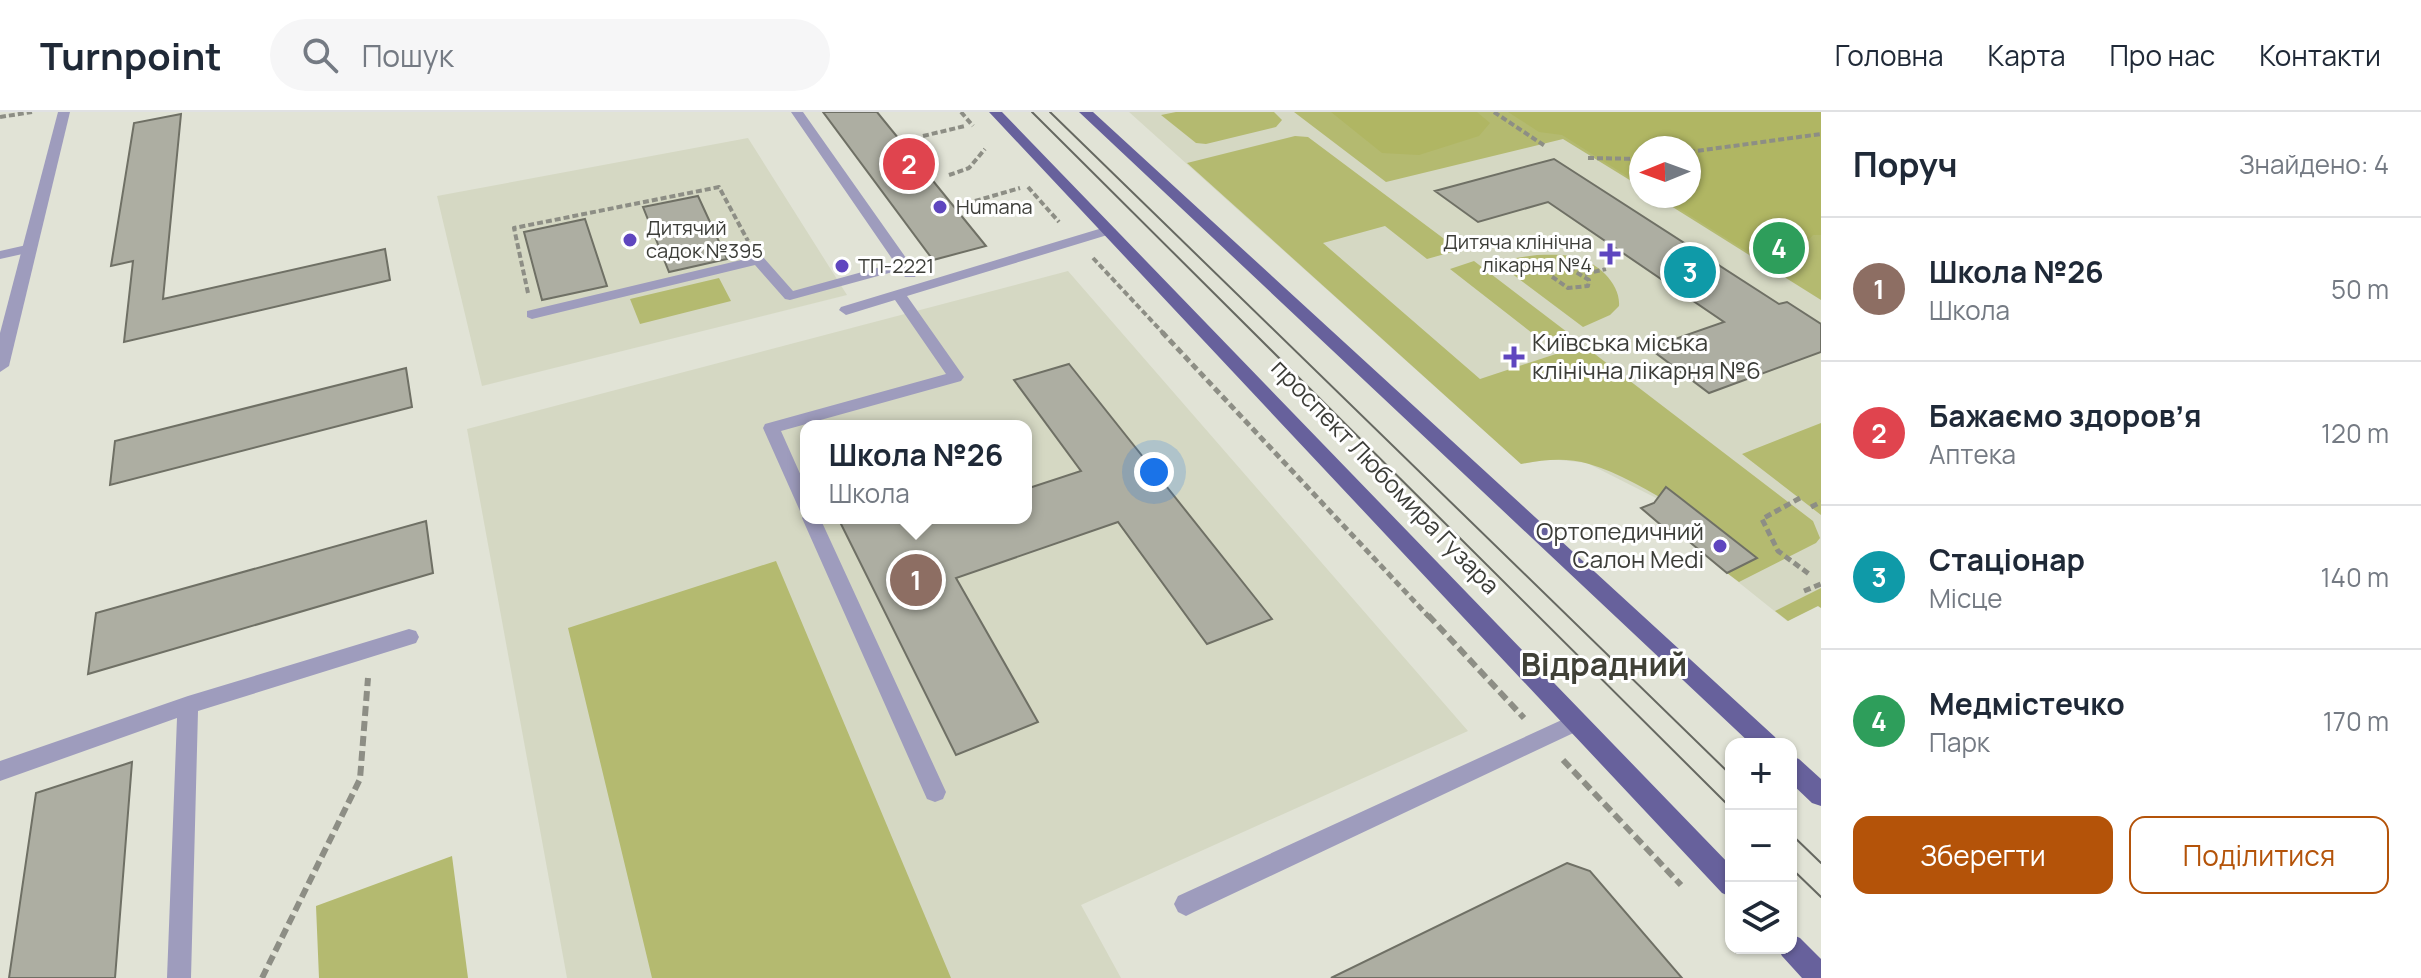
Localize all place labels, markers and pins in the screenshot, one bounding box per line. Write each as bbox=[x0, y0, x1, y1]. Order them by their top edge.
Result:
pin: 2 bbox=[883, 134, 935, 194]
place label: Humana bbox=[956, 193, 1033, 220]
marker: Humana bbox=[931, 198, 949, 216]
place label: Дитячий садок №395 bbox=[646, 214, 763, 264]
pin: 4 bbox=[1753, 218, 1805, 278]
place label: Дитяча клінічна лікарня №4 bbox=[1443, 228, 1592, 278]
marker: Дитячий садок №395 bbox=[621, 231, 639, 249]
pin: 3 bbox=[1664, 242, 1716, 302]
marker: Дитяча клінічна лікарня №4 bbox=[1599, 243, 1621, 265]
place label: ТП-2221 bbox=[858, 252, 934, 279]
marker: ТП-2221 bbox=[833, 257, 851, 275]
place label: Київська міська клінічна лікарня №6 bbox=[1532, 325, 1761, 386]
marker: Київська міська клінічна лікарня №6 bbox=[1503, 346, 1525, 368]
place label: Ортопедичний Салон Medi bbox=[1536, 514, 1704, 575]
marker: Ортопедичний Салон Medi bbox=[1711, 537, 1729, 555]
pin: 1 bbox=[890, 550, 942, 610]

